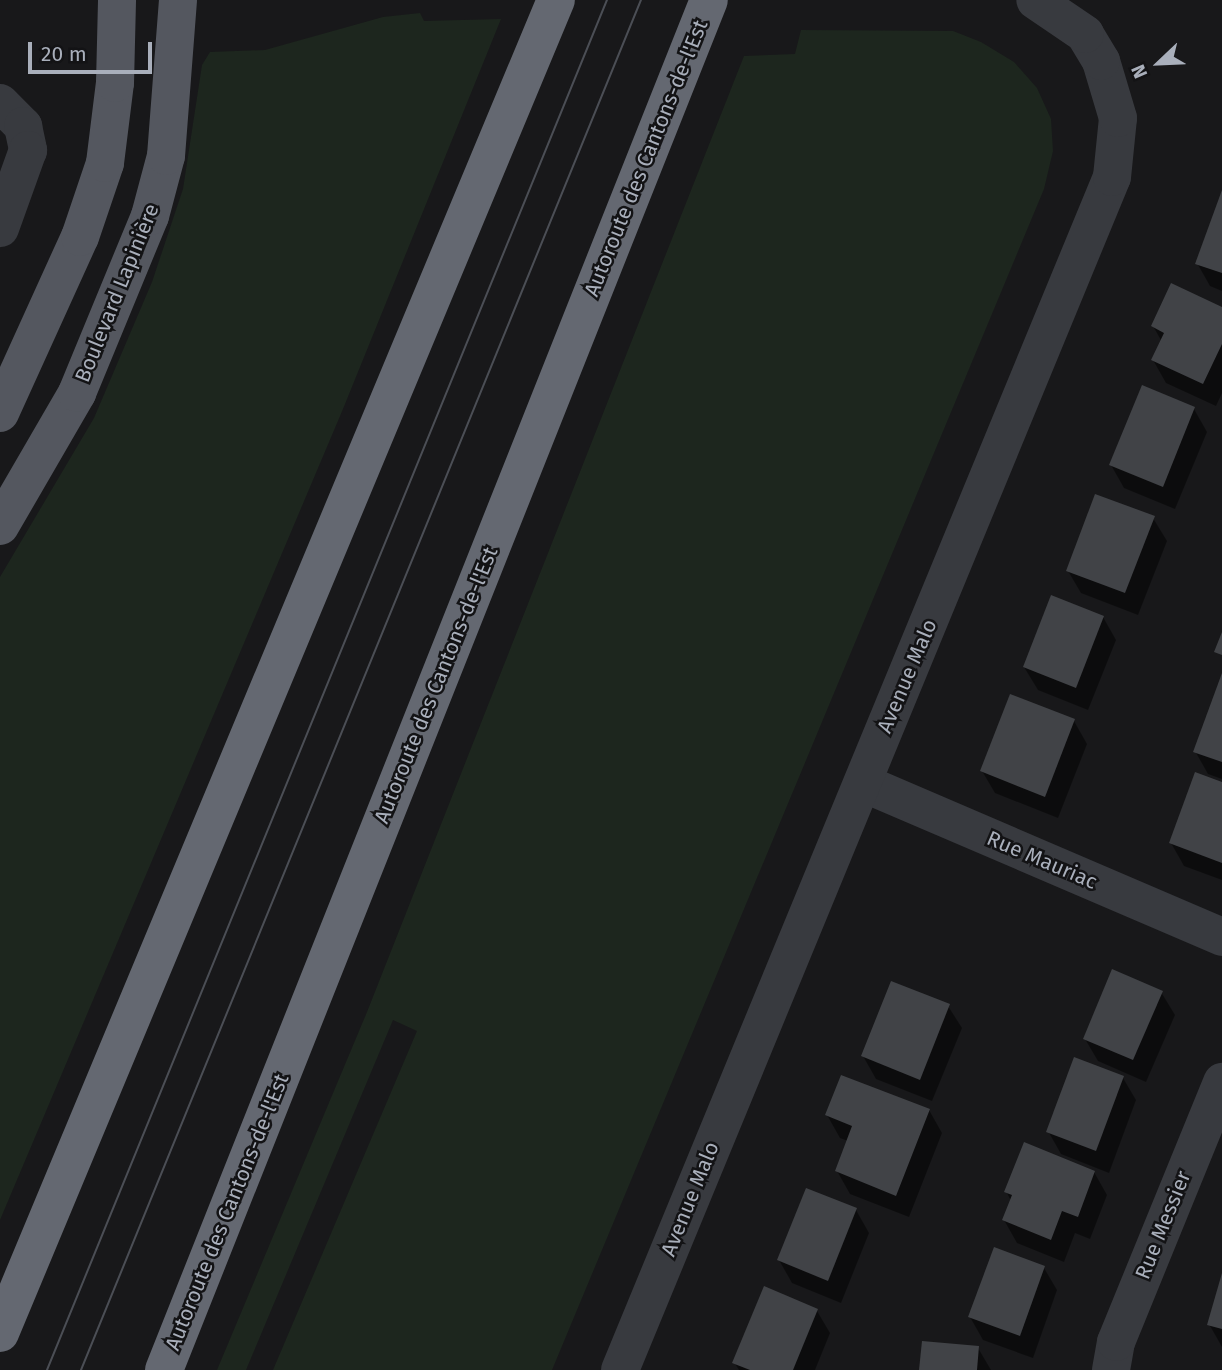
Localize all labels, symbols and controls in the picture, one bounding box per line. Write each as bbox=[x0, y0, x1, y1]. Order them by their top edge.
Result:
street label: Autoroute des Cantons-de-l'Est bbox=[579, 16, 713, 300]
scale bar bbox=[32, 28, 156, 72]
north arrow bbox=[1124, 28, 1194, 98]
text: 20 m bbox=[41, 41, 87, 67]
text: N bbox=[1126, 61, 1152, 82]
street label: Boulevard Lapinière bbox=[70, 200, 164, 386]
street label: Autoroute des Cantons-de-l'Est bbox=[369, 543, 503, 827]
street label: Avenue Malo bbox=[872, 615, 942, 737]
street label: Rue Mauriac bbox=[983, 825, 1101, 895]
street label: Autoroute des Cantons-de-l'Est bbox=[160, 1070, 294, 1354]
street label: Avenue Malo bbox=[656, 1138, 724, 1260]
street label: Rue Messier bbox=[1130, 1167, 1196, 1283]

